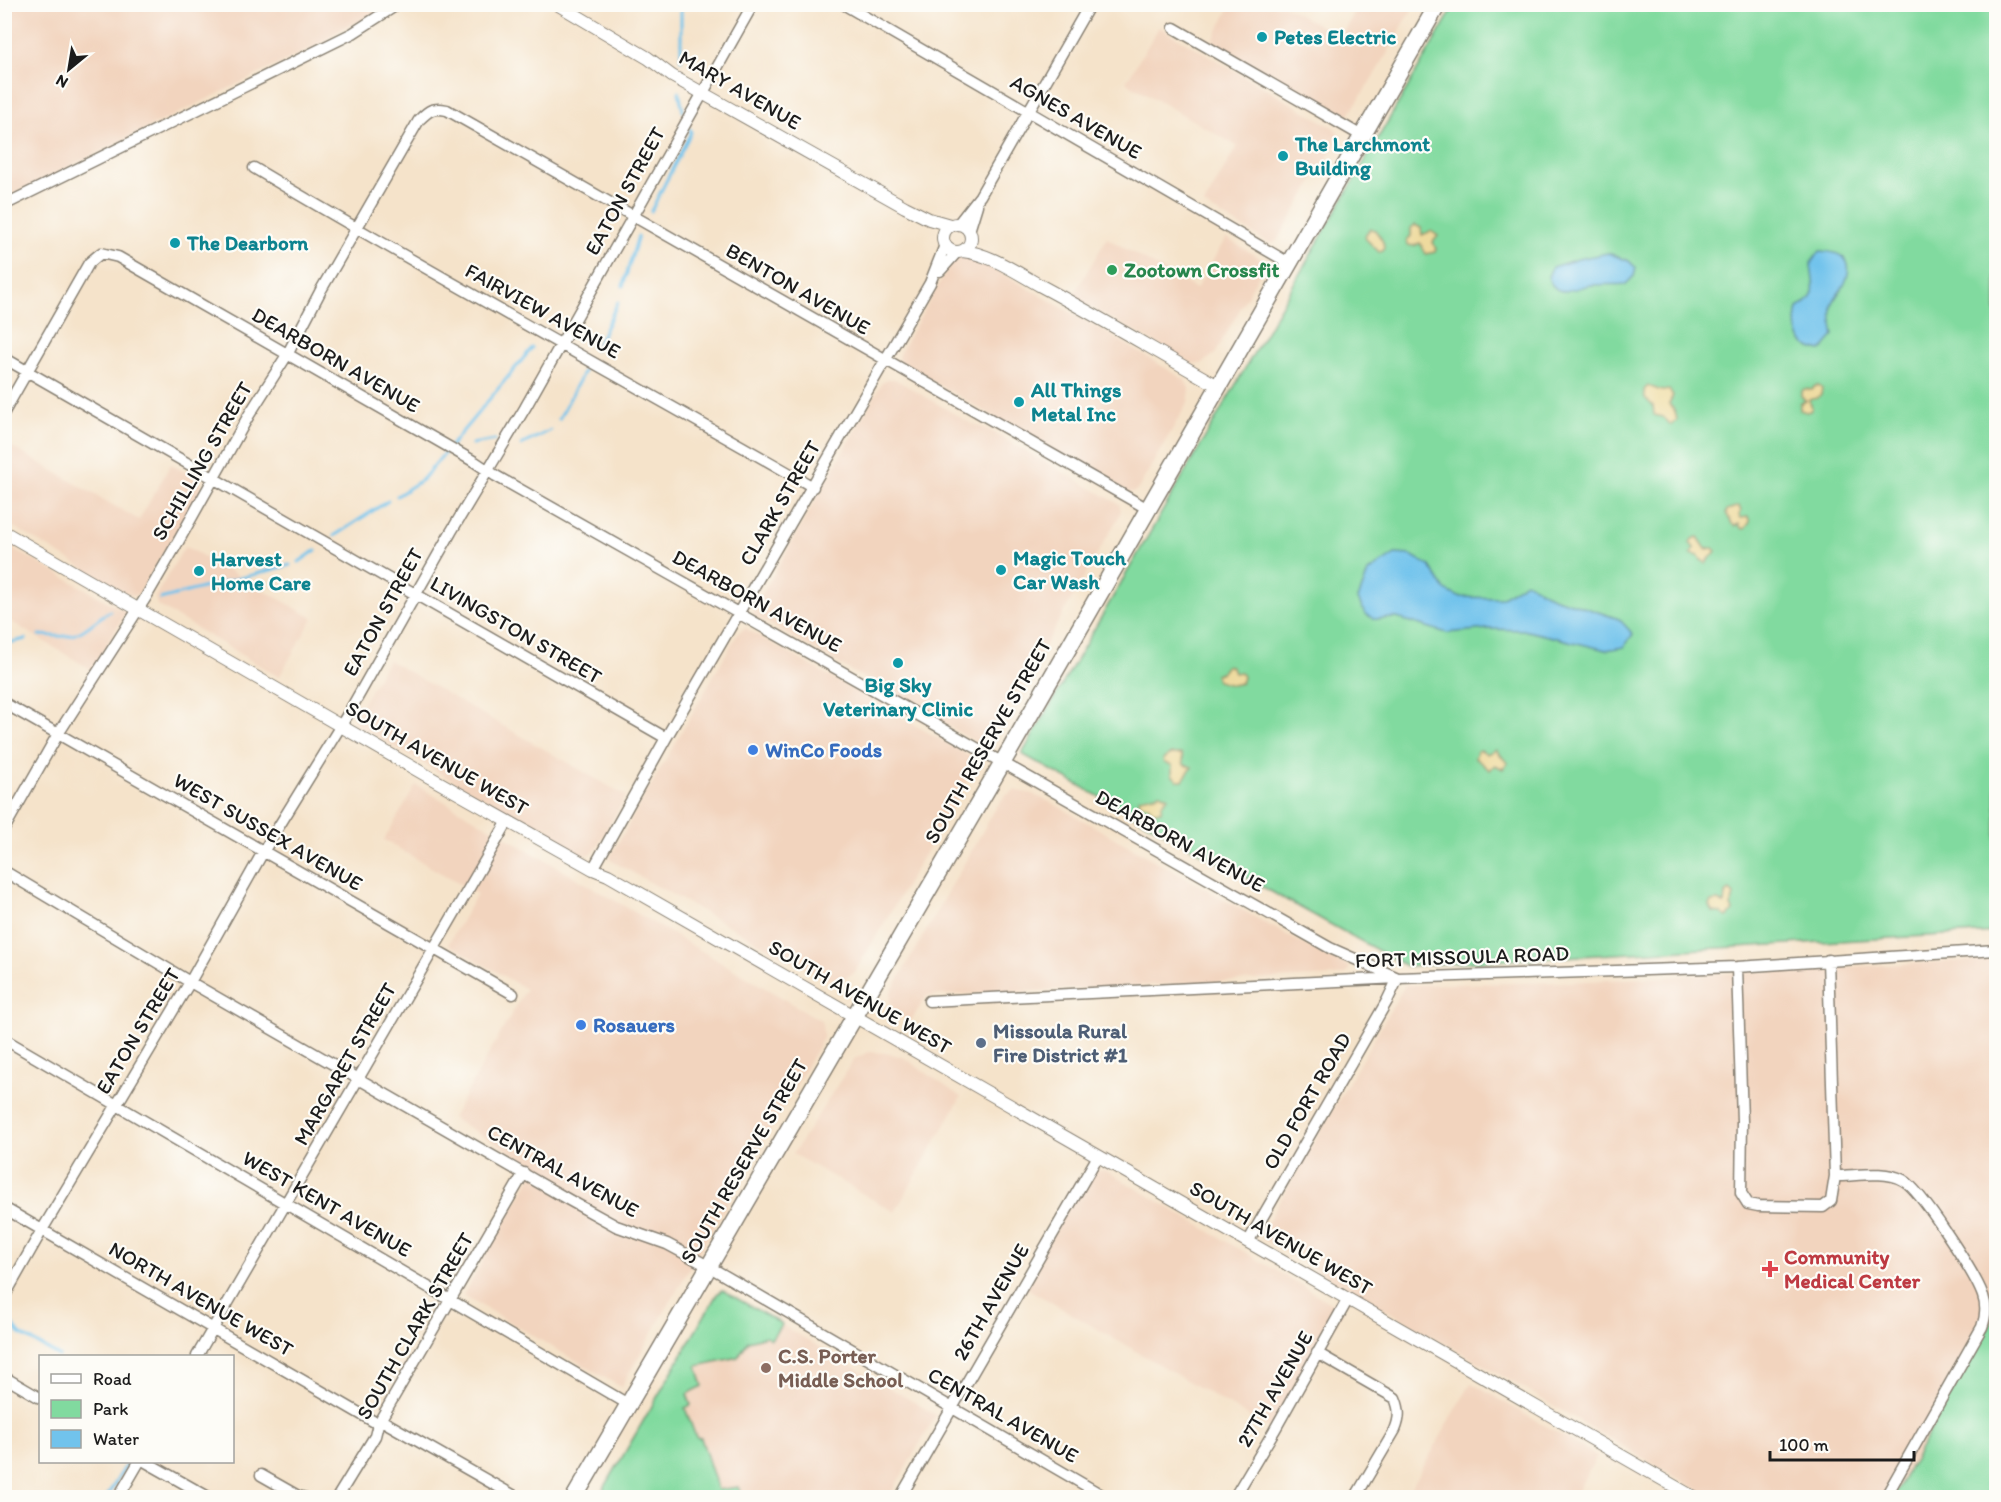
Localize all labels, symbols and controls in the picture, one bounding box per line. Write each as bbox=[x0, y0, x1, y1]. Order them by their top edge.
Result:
place label: Petes Electric bbox=[1274, 24, 1396, 49]
marker: Petes Electric bbox=[1255, 30, 1269, 44]
north arrow bbox=[39, 39, 99, 99]
street label: MARY AVENUE bbox=[675, 45, 806, 135]
street label: AGNES AVENUE bbox=[1006, 69, 1146, 164]
text: N bbox=[52, 71, 71, 92]
street label: EATON STREET bbox=[579, 122, 670, 259]
place label: The Larchmont Building bbox=[1294, 131, 1430, 181]
marker: The Larchmont Building bbox=[1276, 149, 1290, 163]
place label: The Dearborn bbox=[186, 230, 309, 255]
marker: The Dearborn bbox=[168, 236, 182, 250]
street label: BENTON AVENUE bbox=[722, 237, 875, 340]
place label: Zootown Crossfit bbox=[1124, 257, 1279, 282]
street label: FAIRVIEW AVENUE bbox=[461, 258, 626, 364]
marker: Zootown Crossfit bbox=[1105, 263, 1119, 277]
street label: DEARBORN AVENUE bbox=[248, 301, 425, 418]
street label: SCHILLING STREET bbox=[146, 377, 257, 545]
place label: All Things Metal Inc bbox=[1030, 377, 1121, 426]
marker: All Things Metal Inc bbox=[1012, 395, 1026, 409]
street label: CLARK STREET bbox=[734, 436, 826, 570]
street label: EATON STREET bbox=[337, 543, 428, 680]
street label: DEARBORN AVENUE bbox=[668, 544, 846, 657]
place label: Magic Touch Car Wash bbox=[1013, 545, 1127, 594]
place label: Harvest Home Care bbox=[211, 546, 311, 595]
marker: Magic Touch Car Wash bbox=[994, 563, 1008, 577]
marker: Harvest Home Care bbox=[192, 564, 206, 578]
street label: LIVINGSTON STREET bbox=[426, 570, 607, 689]
street label: SOUTH RESERVE STREET bbox=[919, 634, 1057, 848]
marker: Big Sky Veterinary Clinic bbox=[891, 656, 905, 670]
place label: Big Sky Veterinary Clinic bbox=[823, 672, 973, 722]
street label: SOUTH AVENUE WEST bbox=[341, 695, 533, 820]
place label: WinCo Foods bbox=[765, 737, 882, 762]
marker: WinCo Foods bbox=[746, 743, 760, 757]
street label: WEST SUSSEX AVENUE bbox=[169, 767, 367, 896]
street label: DEARBORN AVENUE bbox=[1091, 784, 1269, 897]
street label: SOUTH AVENUE WEST bbox=[764, 934, 956, 1059]
street label: FORT MISSOULA ROAD bbox=[1354, 940, 1570, 973]
street label: EATON STREET bbox=[90, 963, 185, 1098]
street label: MARGARET STREET bbox=[288, 978, 401, 1149]
place label: Rosauers bbox=[593, 1012, 675, 1037]
marker: Rosauers bbox=[574, 1018, 588, 1032]
place label: Missoula Rural Fire District #1 bbox=[993, 1018, 1128, 1067]
street label: OLD FORT ROAD bbox=[1257, 1028, 1356, 1174]
marker: Missoula Rural Fire District #1 bbox=[974, 1036, 988, 1050]
street label: SOUTH RESERVE STREET bbox=[675, 1054, 813, 1268]
street label: CENTRAL AVENUE bbox=[483, 1119, 643, 1223]
street label: WEST KENT AVENUE bbox=[238, 1145, 416, 1262]
street label: SOUTH AVENUE WEST bbox=[1185, 1175, 1377, 1300]
street label: SOUTH CLARK STREET bbox=[351, 1228, 479, 1424]
street label: NORTH AVENUE WEST bbox=[105, 1236, 298, 1362]
street label: 26TH AVENUE bbox=[947, 1239, 1034, 1364]
place label: Community Medical Center bbox=[1784, 1244, 1921, 1293]
marker: Community Medical Center bbox=[1761, 1260, 1779, 1278]
street label: 27TH AVENUE bbox=[1231, 1326, 1318, 1451]
place label: C.S. Porter Middle School bbox=[778, 1343, 904, 1392]
legend bbox=[39, 1355, 234, 1463]
marker: C.S. Porter Middle School bbox=[759, 1361, 773, 1375]
street label: CENTRAL AVENUE bbox=[924, 1361, 1083, 1468]
text: Road bbox=[93, 1368, 132, 1390]
text: Park bbox=[93, 1398, 128, 1420]
scale bar bbox=[1770, 1424, 1914, 1462]
text: Water bbox=[93, 1428, 139, 1450]
text: 100 m bbox=[1779, 1434, 1829, 1456]

